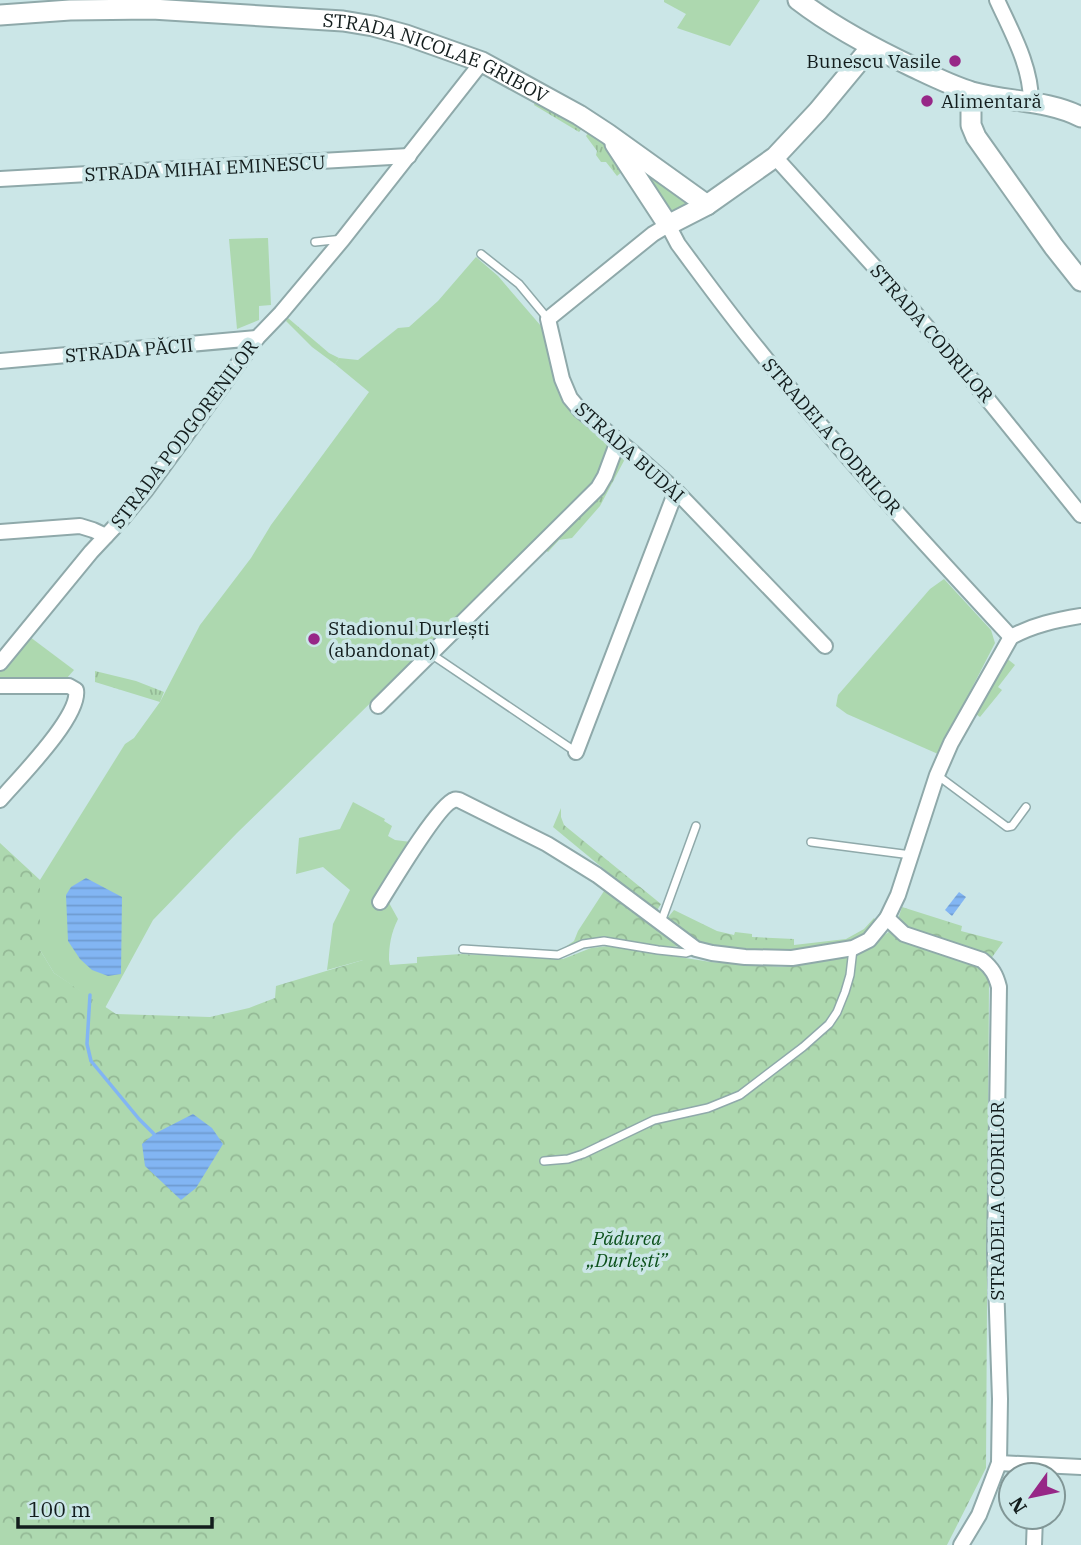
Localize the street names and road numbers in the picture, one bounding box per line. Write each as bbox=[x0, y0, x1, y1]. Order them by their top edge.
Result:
street label: STRADA NICOLAE GRIBOV bbox=[322, 8, 553, 108]
street label: STRADA MIHAI EMINESCU bbox=[84, 150, 326, 186]
street label: STRADA CODRILOR bbox=[865, 259, 999, 407]
street label: STRADA PĂCII bbox=[64, 332, 194, 368]
street label: STRADA PODGORENILOR bbox=[105, 335, 263, 533]
street label: STRADELA CODRILOR bbox=[757, 353, 907, 519]
street label: STRADA BUDĂI bbox=[570, 397, 690, 507]
street label: STRADELA CODRILOR bbox=[985, 1101, 1009, 1301]

